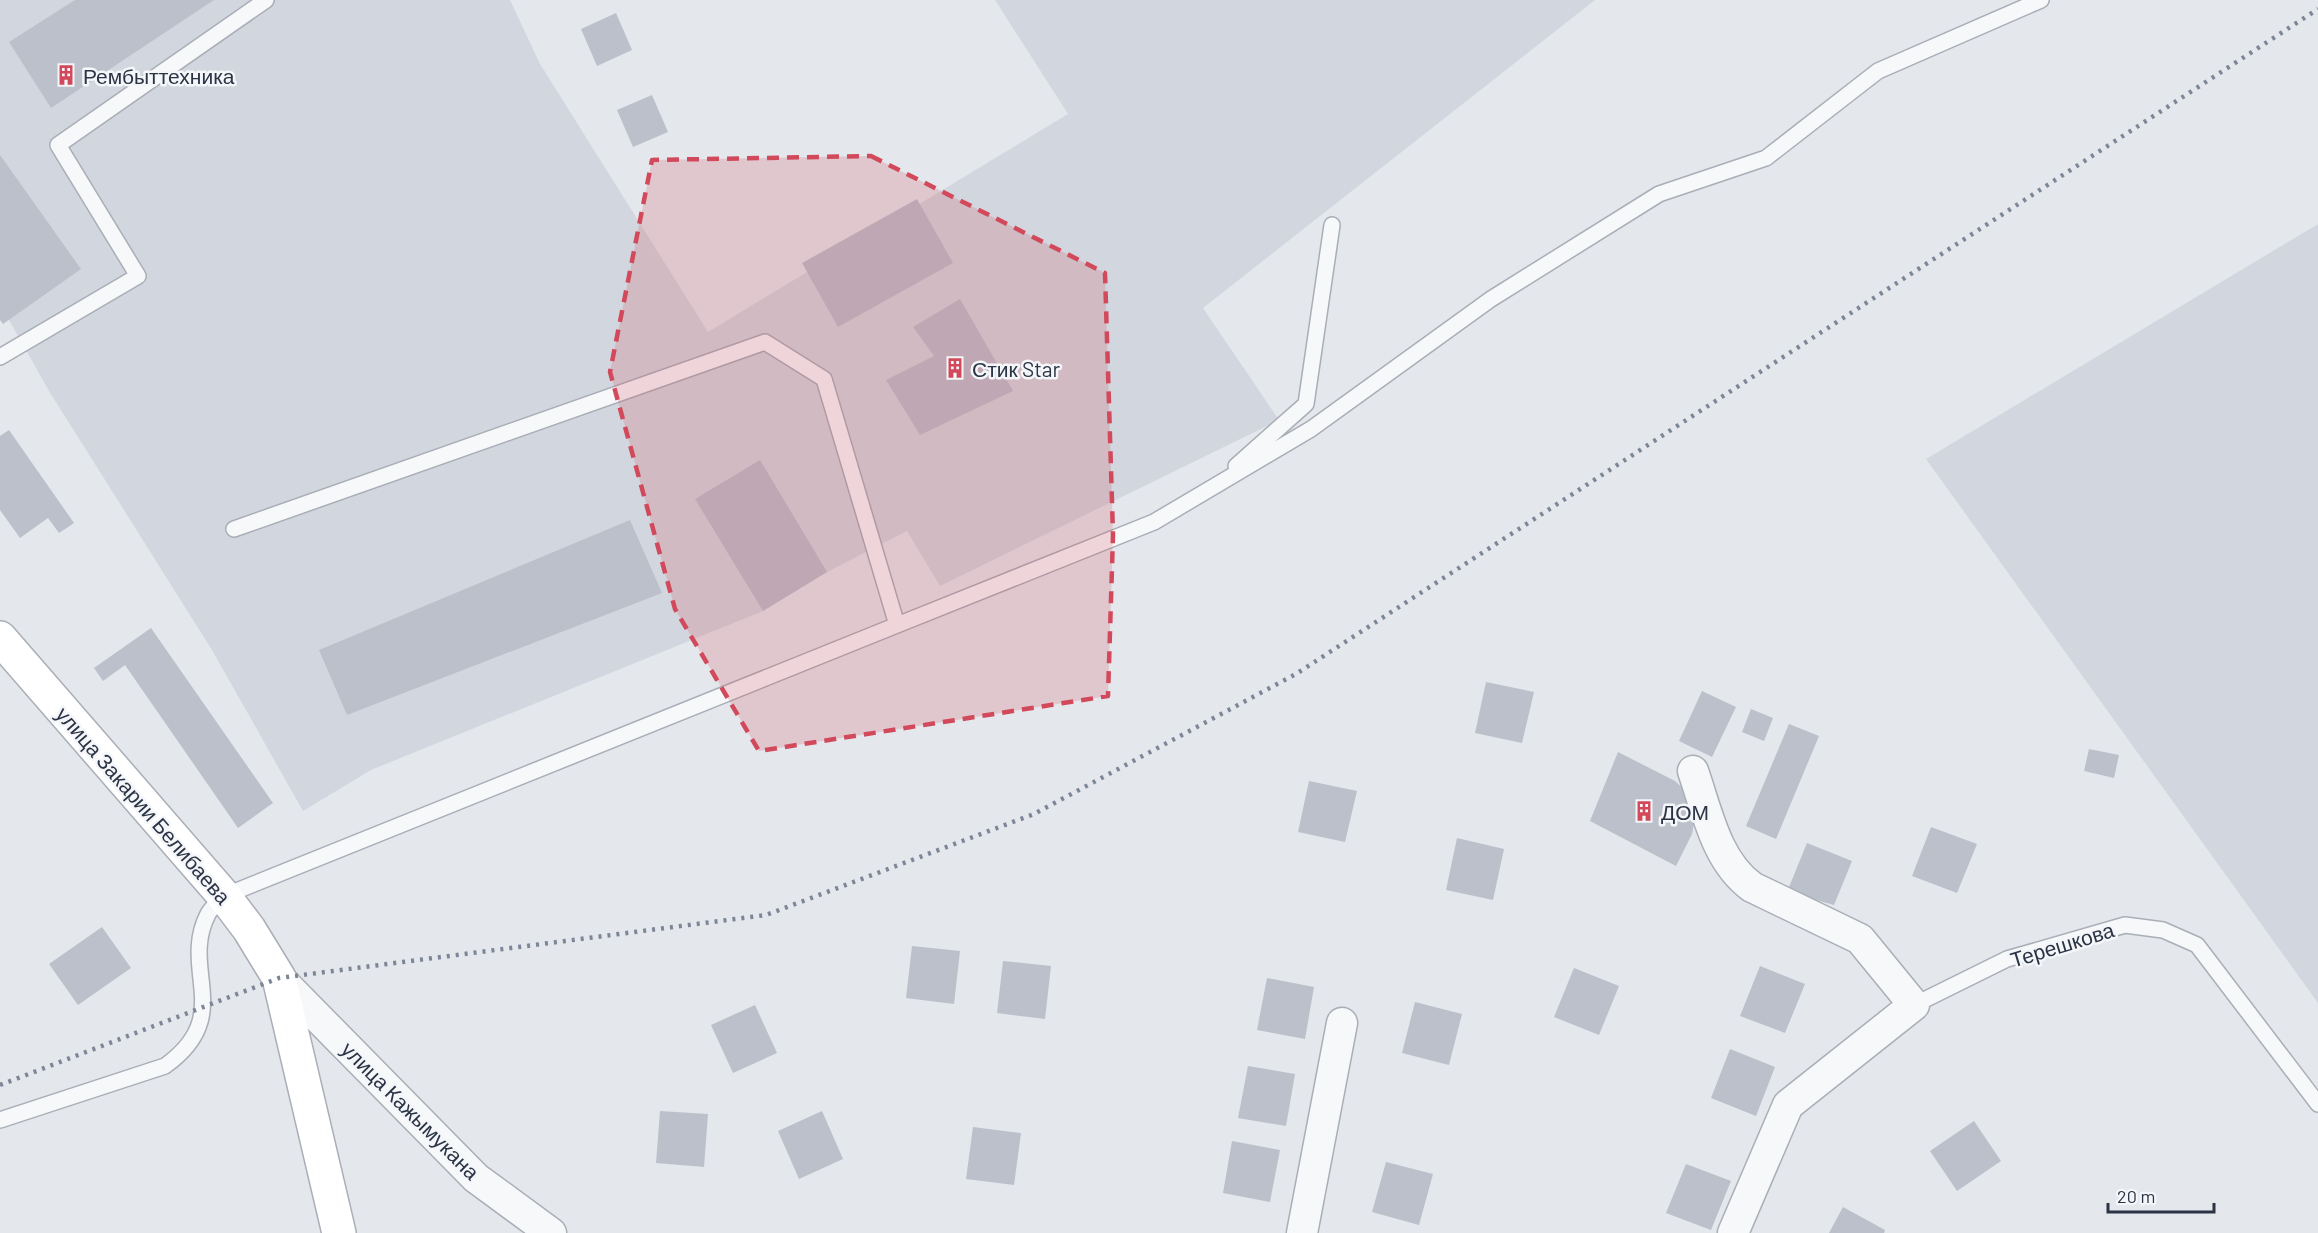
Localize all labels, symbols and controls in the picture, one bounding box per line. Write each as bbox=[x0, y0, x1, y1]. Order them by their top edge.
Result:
building icon: Рембыттехника bbox=[54, 63, 78, 87]
place label: Рембыттехника bbox=[83, 63, 235, 88]
building icon: Стик Star bbox=[943, 356, 967, 380]
place label: Стик Star bbox=[972, 356, 1061, 381]
street label: улица Закарии Белибаева bbox=[52, 701, 237, 909]
building icon: ДОМ bbox=[1632, 799, 1656, 823]
place label: ДОМ bbox=[1661, 799, 1709, 824]
street label: Терешкова bbox=[2007, 916, 2117, 972]
street label: улица Кажымукана bbox=[337, 1036, 485, 1184]
scale bar bbox=[2108, 1176, 2214, 1214]
text: 20 m bbox=[2117, 1185, 2155, 1207]

